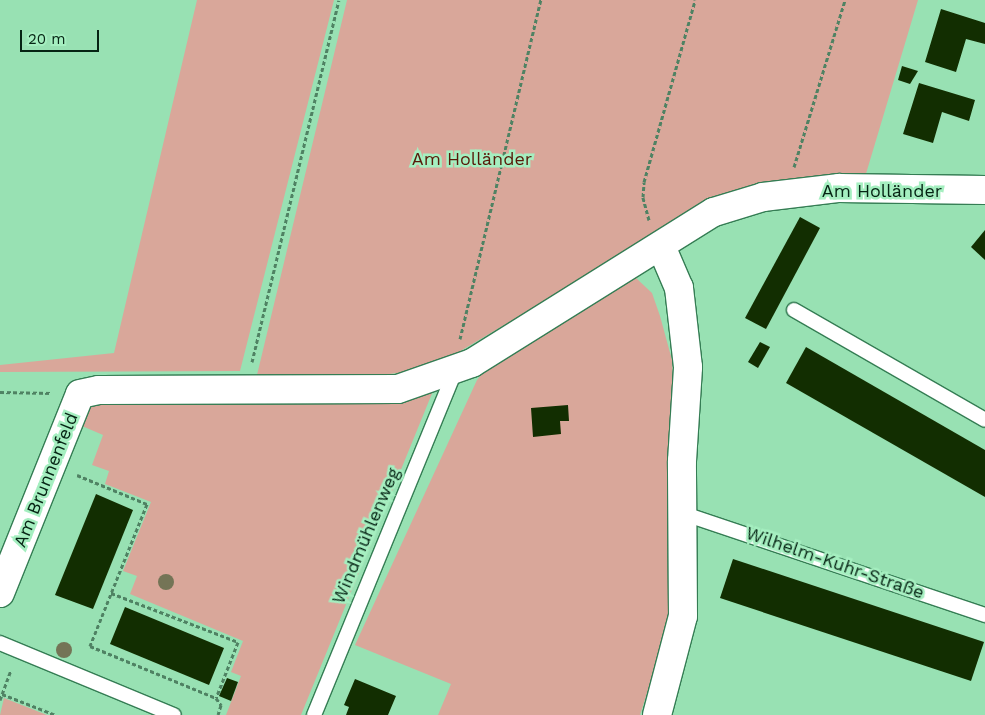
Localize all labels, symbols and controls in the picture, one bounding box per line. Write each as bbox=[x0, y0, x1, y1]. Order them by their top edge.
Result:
scale bar bbox=[22, 20, 101, 52]
text: 20 m bbox=[28, 30, 66, 48]
park label: Am Holländer bbox=[412, 148, 532, 170]
street label: Am Holländer bbox=[822, 180, 942, 202]
street label: Am Brunnenfeld bbox=[9, 410, 83, 550]
street label: Windmühlenweg bbox=[328, 465, 404, 607]
street label: Wilhelm-Kuhr-Straße bbox=[743, 522, 927, 604]

